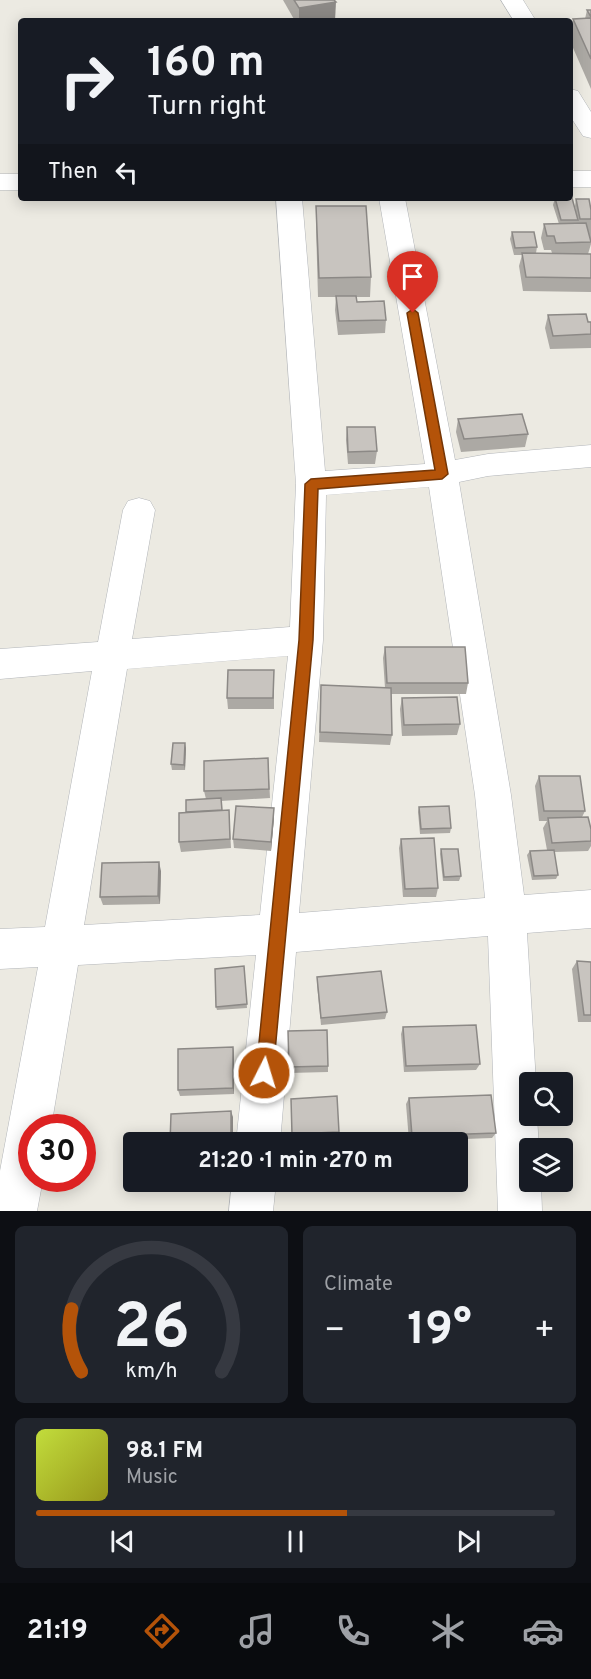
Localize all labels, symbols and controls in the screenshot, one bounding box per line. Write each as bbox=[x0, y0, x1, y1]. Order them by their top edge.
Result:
text: 160 m bbox=[147, 38, 265, 91]
icon: right bbox=[48, 42, 126, 120]
text: Turn right bbox=[147, 90, 266, 124]
icon: left bbox=[110, 156, 143, 189]
text: Then bbox=[48, 159, 98, 186]
pin bbox=[387, 251, 438, 313]
icon: arrive bbox=[396, 260, 429, 293]
position arrow bbox=[232, 1041, 296, 1105]
map controls bbox=[519, 1072, 573, 1192]
button: search bbox=[519, 1072, 573, 1126]
speed limit sign: 30 bbox=[18, 1114, 96, 1192]
button: layers bbox=[519, 1138, 573, 1192]
text: 21:20 · 1 min · 270 m bbox=[198, 1148, 393, 1175]
text: Climate bbox=[324, 1272, 393, 1298]
text: 26 bbox=[113, 1291, 190, 1370]
text: 19° bbox=[407, 1303, 472, 1360]
text: − bbox=[324, 1311, 345, 1353]
text: + bbox=[534, 1311, 555, 1353]
text: km/h bbox=[125, 1358, 178, 1385]
text: 98.1 FM bbox=[126, 1438, 203, 1465]
text: Music bbox=[126, 1465, 178, 1491]
icon: previous bbox=[106, 1525, 139, 1558]
icon: pause bbox=[279, 1525, 312, 1558]
icon: next bbox=[452, 1525, 485, 1558]
icon: directions bbox=[141, 1610, 183, 1652]
icon: music bbox=[236, 1610, 278, 1652]
icon: phone bbox=[332, 1610, 374, 1652]
icon: climate bbox=[427, 1610, 469, 1652]
icon: car bbox=[522, 1610, 564, 1652]
text: 21:19 bbox=[27, 1614, 88, 1648]

